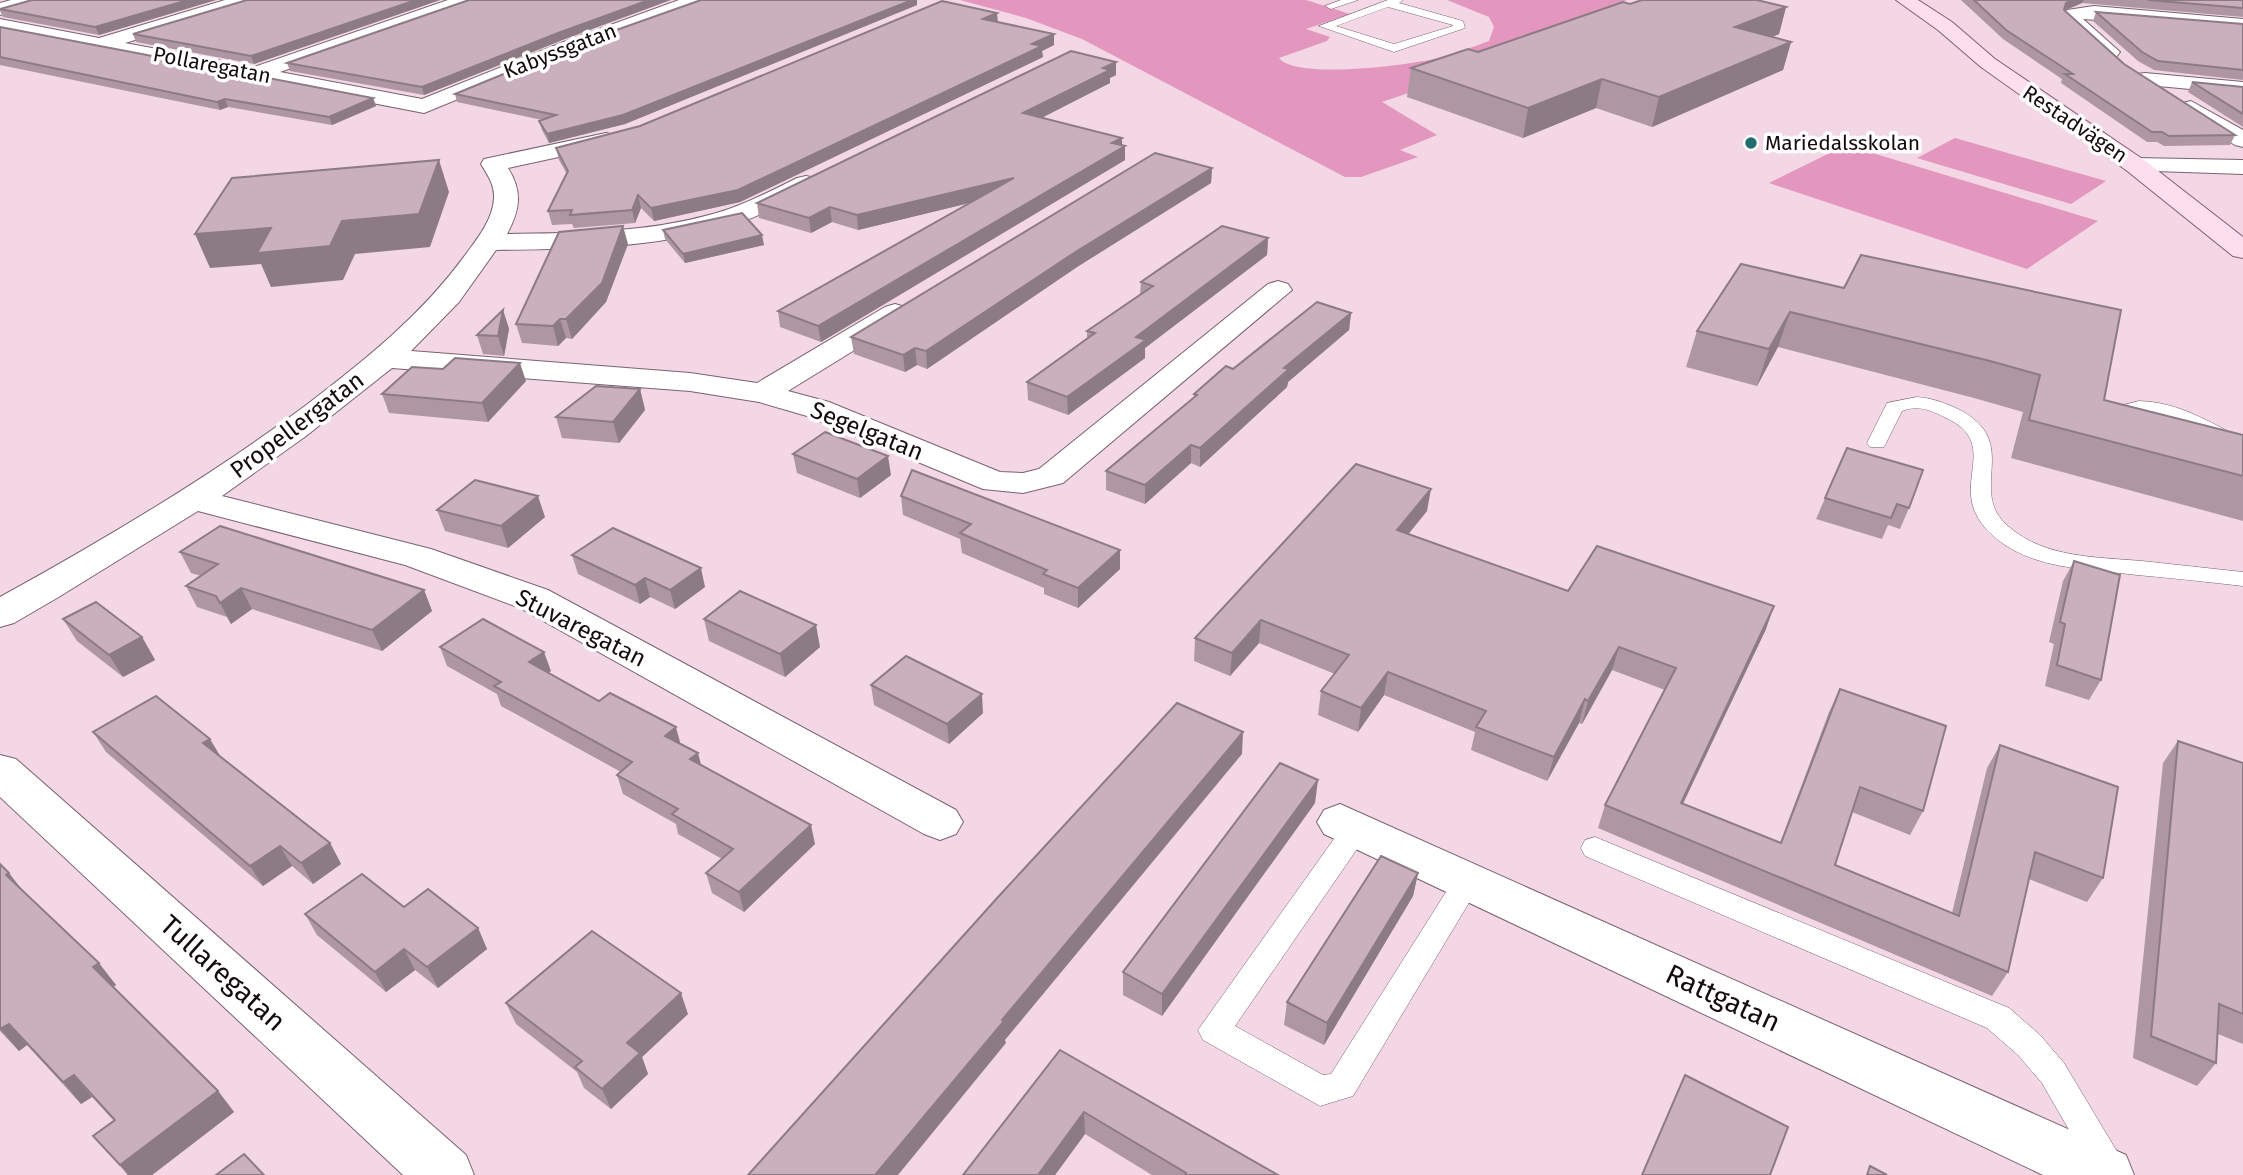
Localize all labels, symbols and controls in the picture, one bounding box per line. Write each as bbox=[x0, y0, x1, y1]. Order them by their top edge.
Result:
street label: Kabyssgatan bbox=[500, 18, 620, 84]
street label: Pollaregatan bbox=[151, 41, 273, 89]
street label: Restadvägen bbox=[2018, 80, 2132, 168]
place label: Mariedalsskolan bbox=[1765, 130, 1920, 156]
marker: Mariedalsskolan bbox=[1743, 135, 1759, 151]
street label: Propellergatan bbox=[225, 366, 369, 484]
street label: Segelgatan bbox=[807, 396, 927, 466]
street label: Stuvaregatan bbox=[511, 583, 651, 673]
street label: Tullaregatan bbox=[154, 908, 292, 1038]
street label: Rattgatan bbox=[1661, 957, 1785, 1039]

